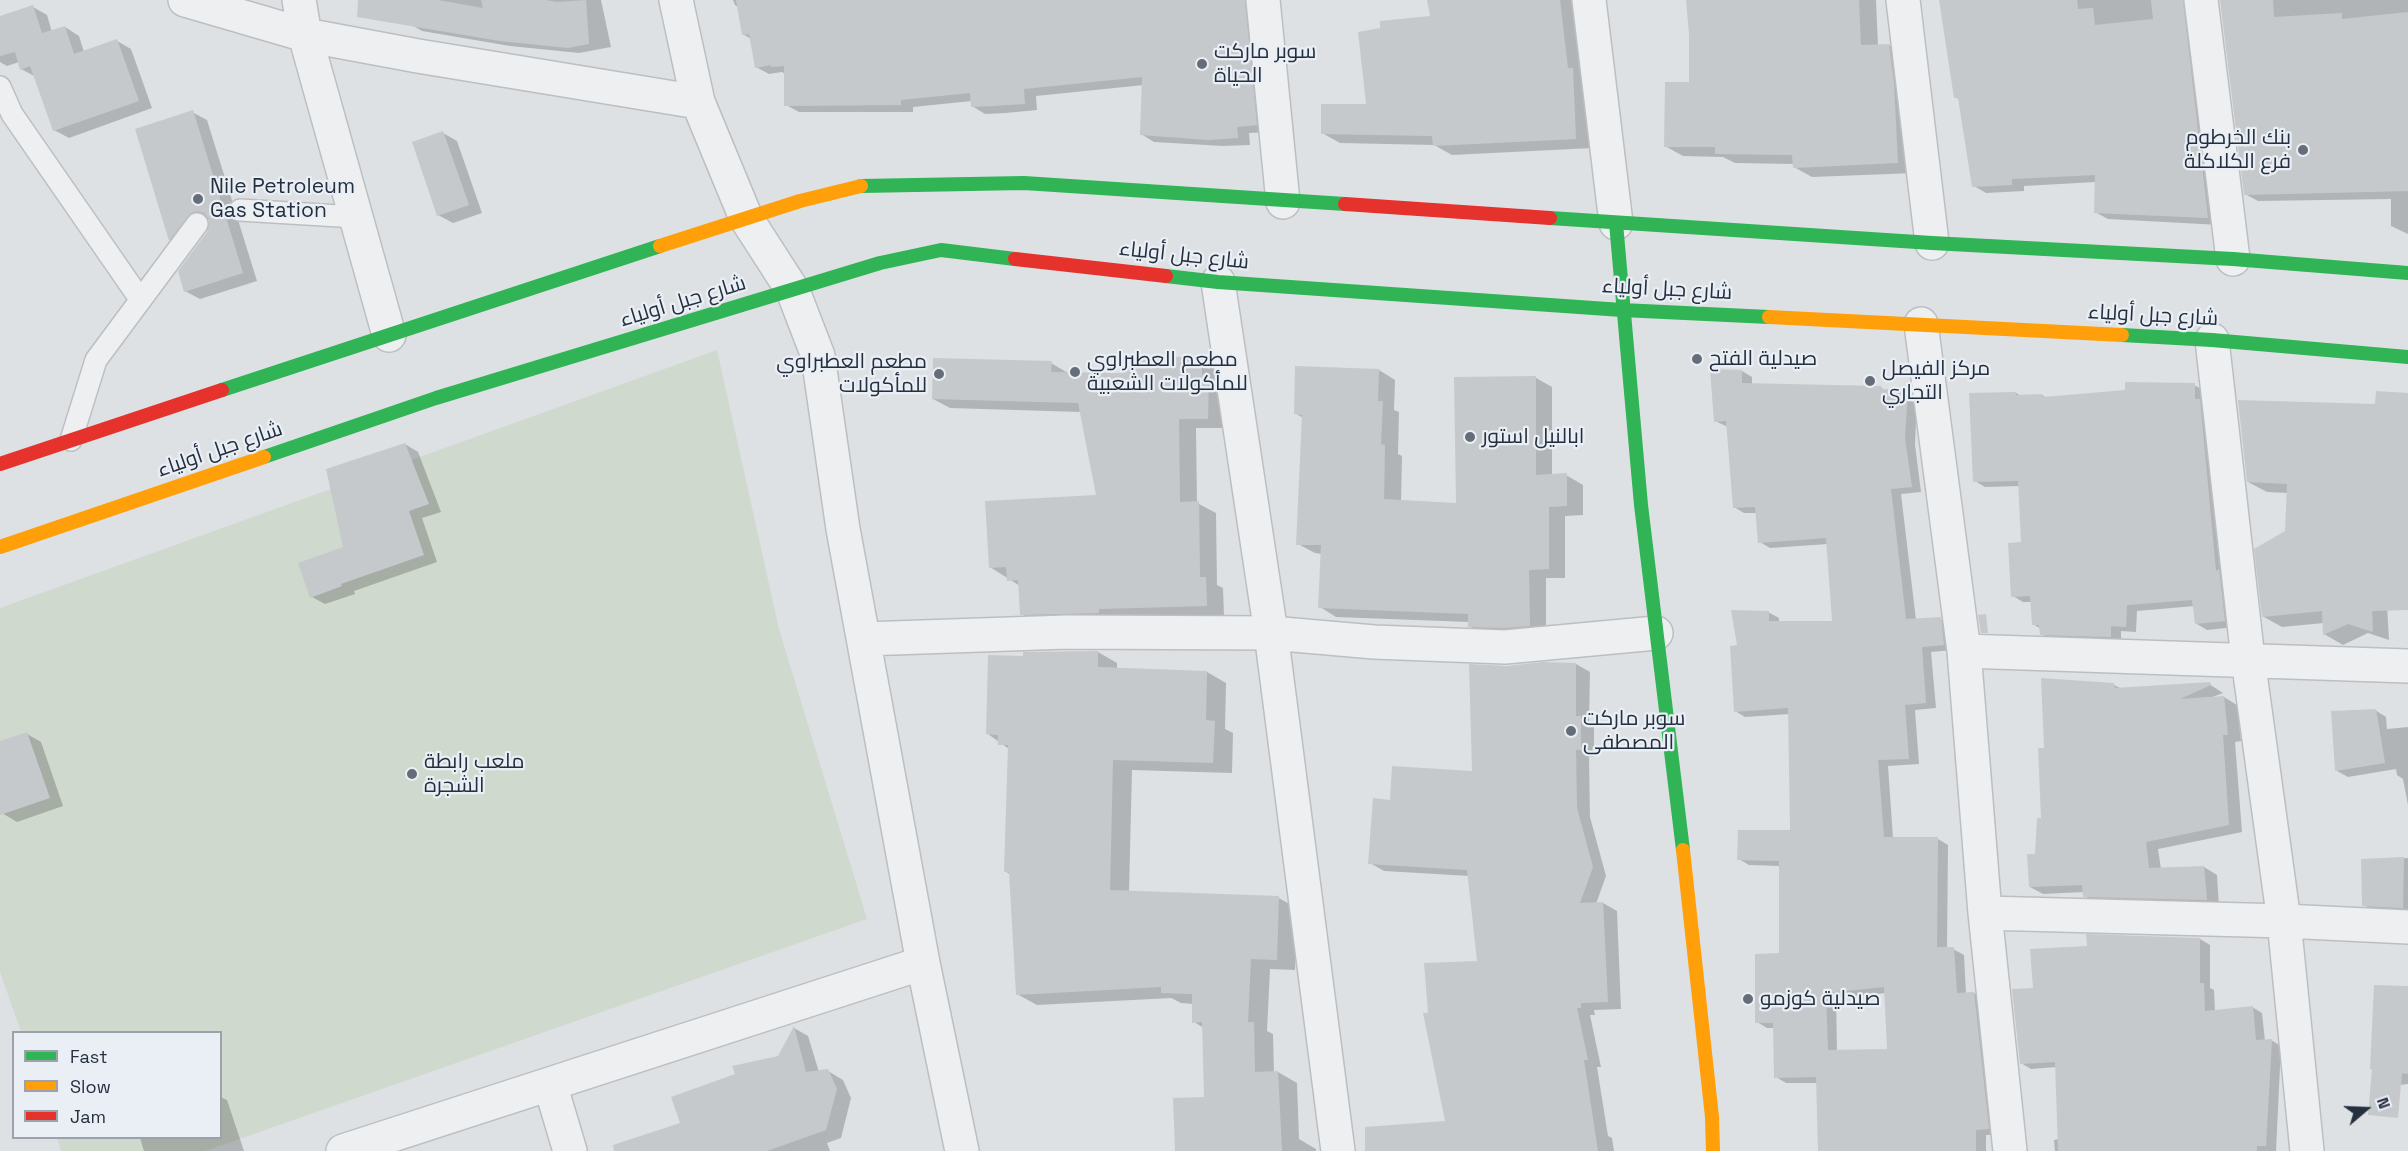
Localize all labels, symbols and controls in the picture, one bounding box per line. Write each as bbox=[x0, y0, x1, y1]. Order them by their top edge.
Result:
place label: سوبر ماركت الحياة bbox=[1214, 39, 1316, 89]
marker: سوبر ماركت الحياة bbox=[1195, 57, 1209, 71]
place label: بنك الخرطوم فرع الكلاكلة bbox=[2184, 125, 2291, 175]
marker: بنك الخرطوم فرع الكلاكلة bbox=[2296, 143, 2310, 157]
place label: Nile Petroleum Gas Station bbox=[210, 174, 355, 224]
marker: Nile Petroleum Gas Station bbox=[191, 192, 205, 206]
street label: شارع جبل أولياء bbox=[1118, 237, 1250, 275]
street label: شارع جبل أولياء bbox=[617, 271, 749, 333]
street label: شارع جبل أولياء bbox=[1601, 274, 1733, 306]
street label: شارع جبل أولياء bbox=[2087, 300, 2219, 332]
place label: صيدلية الفتح bbox=[1709, 346, 1817, 372]
place label: مطعم العطبراوي للمأكولات الشعبية bbox=[1087, 347, 1248, 397]
place label: مطعم العطبراوي للمأكولات bbox=[776, 349, 927, 399]
marker: صيدلية الفتح bbox=[1690, 352, 1704, 366]
place label: مركز الفيصل التجاري bbox=[1882, 356, 1990, 406]
marker: مطعم العطبراوي للمأكولات الشعبية bbox=[1068, 365, 1082, 379]
marker: مطعم العطبراوي للمأكولات bbox=[932, 367, 946, 381]
marker: مركز الفيصل التجاري bbox=[1863, 374, 1877, 388]
street label: شارع جبل أولياء bbox=[154, 417, 286, 483]
place label: ابالنيل استور bbox=[1482, 424, 1585, 450]
marker: ابالنيل استور bbox=[1463, 430, 1477, 444]
place label: سوبر ماركت المصطفى bbox=[1583, 706, 1685, 756]
marker: سوبر ماركت المصطفى bbox=[1564, 724, 1578, 738]
place label: ملعب رابطة الشجرة bbox=[424, 749, 524, 799]
marker: ملعب رابطة الشجرة bbox=[405, 767, 419, 781]
place label: صيدلية كوزمو bbox=[1760, 986, 1881, 1012]
marker: صيدلية كوزمو bbox=[1741, 992, 1755, 1006]
legend bbox=[12, 1031, 222, 1139]
text: Fast bbox=[70, 1045, 107, 1068]
text: Slow bbox=[70, 1075, 111, 1098]
north arrow bbox=[2336, 1079, 2396, 1139]
text: N bbox=[2372, 1094, 2395, 1111]
text: Jam bbox=[70, 1105, 106, 1128]

